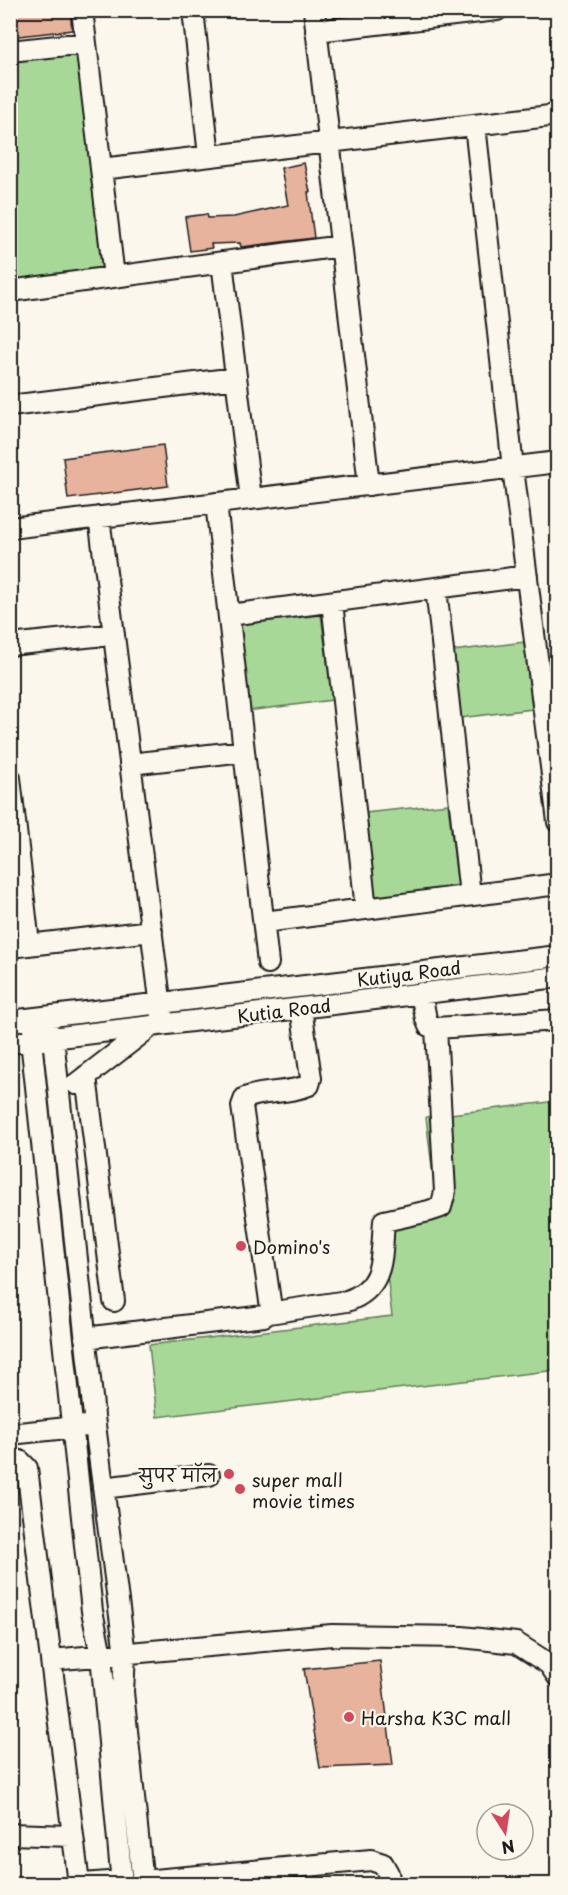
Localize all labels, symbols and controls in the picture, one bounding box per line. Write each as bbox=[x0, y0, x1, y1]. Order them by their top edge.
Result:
street label: Kutiya Road bbox=[356, 953, 462, 993]
street label: Kutia Road bbox=[236, 991, 332, 1029]
place label: Domino's bbox=[253, 1233, 330, 1260]
marker: Domino's bbox=[234, 1239, 248, 1253]
place label: सुपर मॉल bbox=[138, 1461, 218, 1490]
place label: super mall movie times bbox=[252, 1466, 355, 1514]
marker: सुपर मॉल bbox=[222, 1467, 236, 1481]
marker: super mall movie times bbox=[233, 1482, 247, 1496]
place label: Harsha K3C mall bbox=[361, 1704, 511, 1731]
marker: Harsha K3C mall bbox=[342, 1710, 356, 1724]
north arrow bbox=[475, 1802, 535, 1862]
text: N bbox=[500, 1835, 517, 1861]

